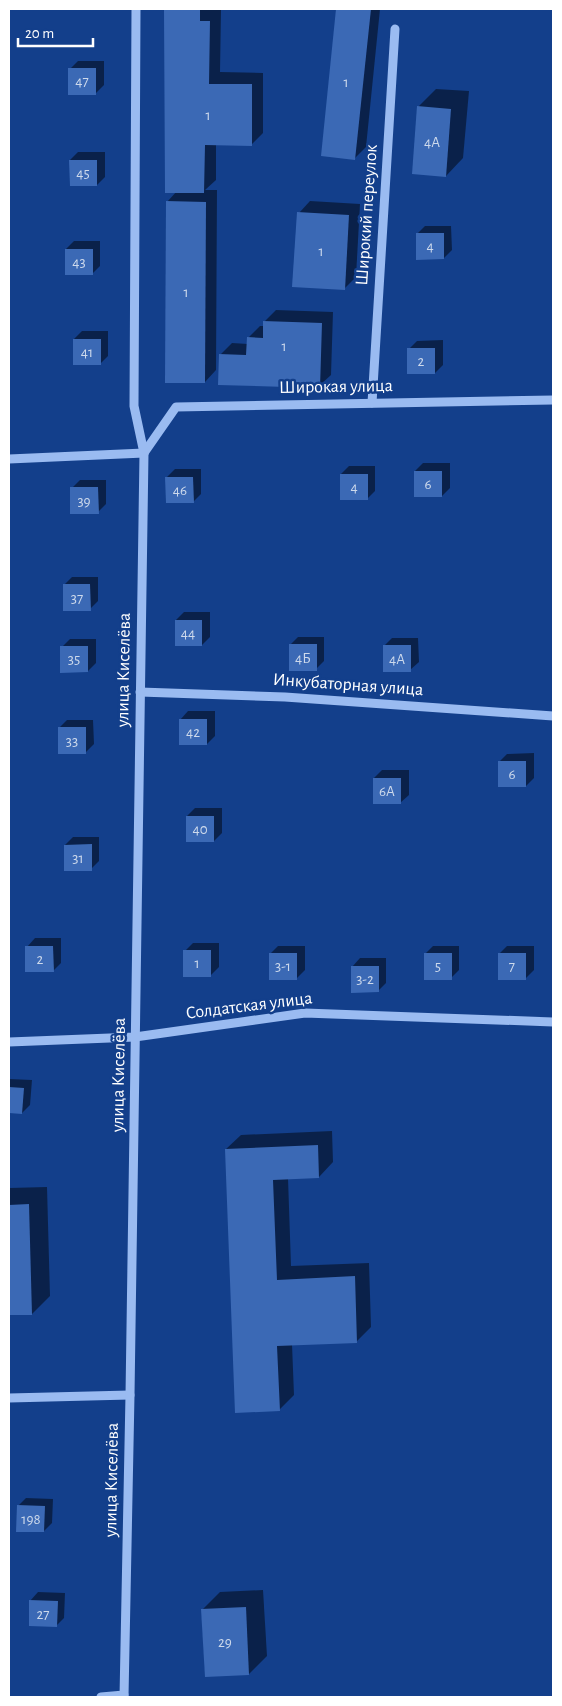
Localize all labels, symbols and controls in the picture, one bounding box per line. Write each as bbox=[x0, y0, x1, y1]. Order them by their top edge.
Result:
scale bar bbox=[18, 15, 92, 47]
text: 20 m bbox=[25, 26, 54, 41]
house number: 47 bbox=[75, 74, 89, 89]
house number: 1 bbox=[343, 75, 349, 90]
house number: 1 bbox=[205, 108, 211, 123]
house number: 4А bbox=[424, 135, 440, 150]
street label: Широкий переулок bbox=[353, 143, 381, 286]
house number: 45 bbox=[76, 166, 90, 181]
house number: 4 bbox=[426, 239, 434, 254]
house number: 1 bbox=[318, 244, 324, 259]
house number: 43 bbox=[72, 255, 86, 270]
house number: 1 bbox=[183, 285, 189, 300]
house number: 1 bbox=[281, 339, 287, 354]
house number: 41 bbox=[81, 345, 93, 360]
house number: 2 bbox=[418, 354, 425, 369]
street label: Широкая улица bbox=[279, 377, 393, 397]
house number: 6 bbox=[424, 477, 432, 492]
house number: 4 bbox=[350, 480, 358, 495]
house number: 46 bbox=[173, 483, 187, 498]
house number: 39 bbox=[77, 494, 91, 509]
house number: 37 bbox=[71, 591, 83, 606]
street label: улица Киселёва bbox=[114, 613, 134, 728]
house number: 44 bbox=[181, 626, 195, 641]
house number: 4Б bbox=[295, 651, 311, 666]
house number: 35 bbox=[68, 652, 80, 667]
house number: 4А bbox=[389, 652, 405, 667]
street label: Инкубаторная улица bbox=[272, 670, 424, 699]
house number: 42 bbox=[186, 725, 200, 740]
house number: 33 bbox=[66, 734, 78, 749]
house number: 6 bbox=[508, 767, 516, 782]
house number: 6А bbox=[379, 784, 395, 799]
house number: 40 bbox=[192, 822, 208, 837]
house number: 31 bbox=[72, 851, 84, 866]
house number: 2 bbox=[37, 952, 44, 967]
house number: 1 bbox=[194, 956, 200, 971]
house number: 3-1 bbox=[275, 959, 291, 974]
house number: 5 bbox=[435, 959, 441, 974]
house number: 7 bbox=[509, 959, 515, 974]
house number: 3-2 bbox=[356, 972, 374, 987]
street label: Солдатская улица bbox=[185, 989, 313, 1023]
street label: улица Киселёва bbox=[109, 1018, 129, 1133]
street label: улица Киселёва bbox=[102, 1423, 122, 1538]
house number: 198 bbox=[21, 1512, 41, 1527]
house number: 27 bbox=[36, 1607, 50, 1622]
house number: 29 bbox=[218, 1635, 232, 1650]

